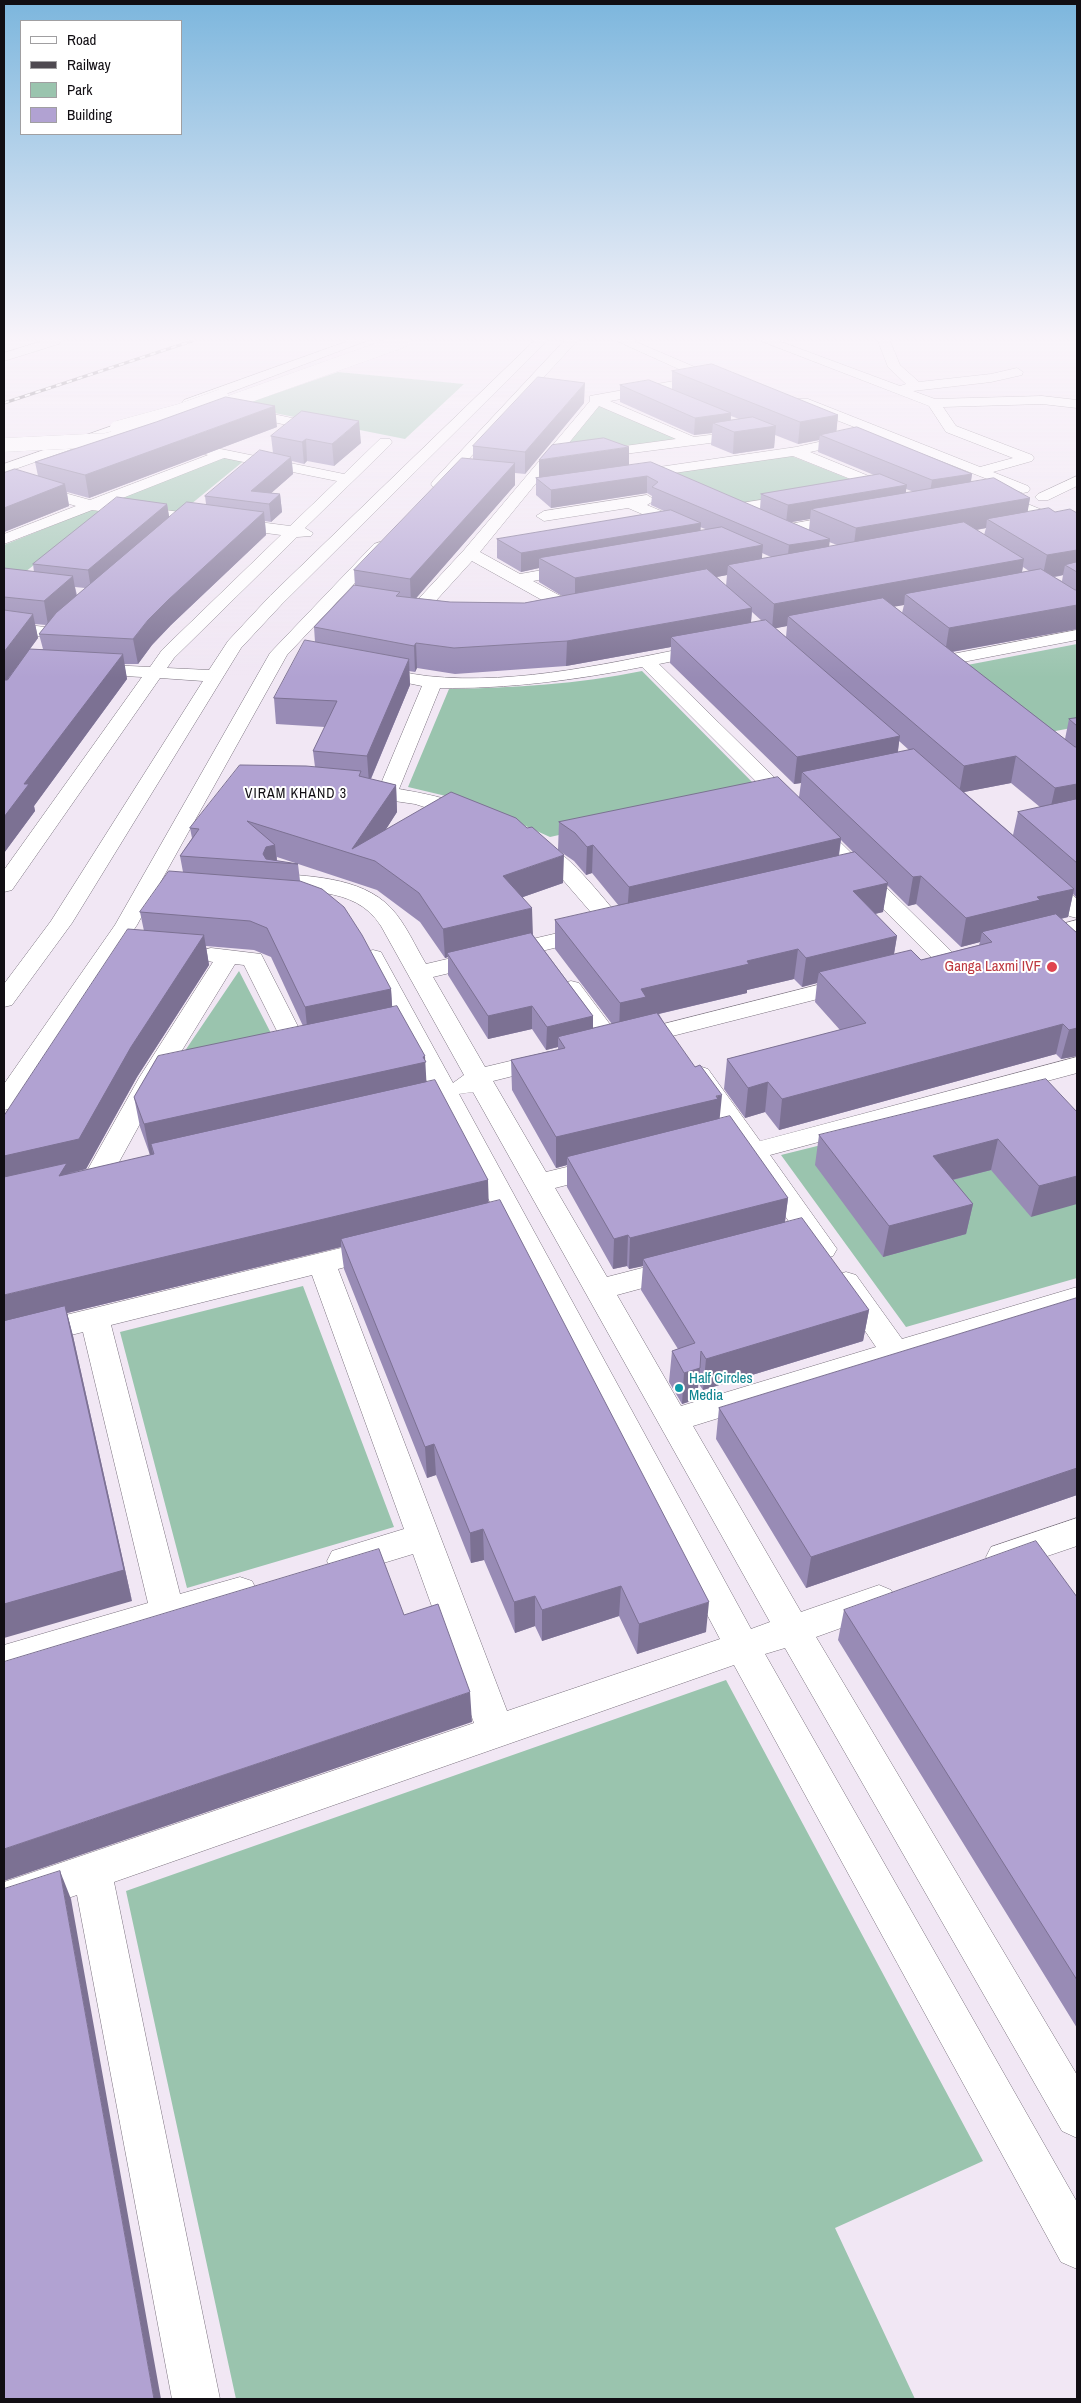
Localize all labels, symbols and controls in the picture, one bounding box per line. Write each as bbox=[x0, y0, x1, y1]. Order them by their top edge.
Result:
legend bbox=[20, 20, 182, 135]
text: Road bbox=[67, 29, 96, 50]
text: Railway bbox=[67, 54, 111, 75]
text: Park bbox=[67, 79, 92, 100]
text: Building bbox=[67, 104, 112, 125]
district label: VIRAM KHAND 3 bbox=[243, 786, 349, 802]
place label: Ganga Laxmi IVF bbox=[945, 958, 1041, 976]
marker: Ganga Laxmi IVF bbox=[1045, 960, 1059, 974]
place label: Half Circles Media bbox=[689, 1370, 753, 1405]
marker: Half Circles Media bbox=[673, 1382, 685, 1394]

